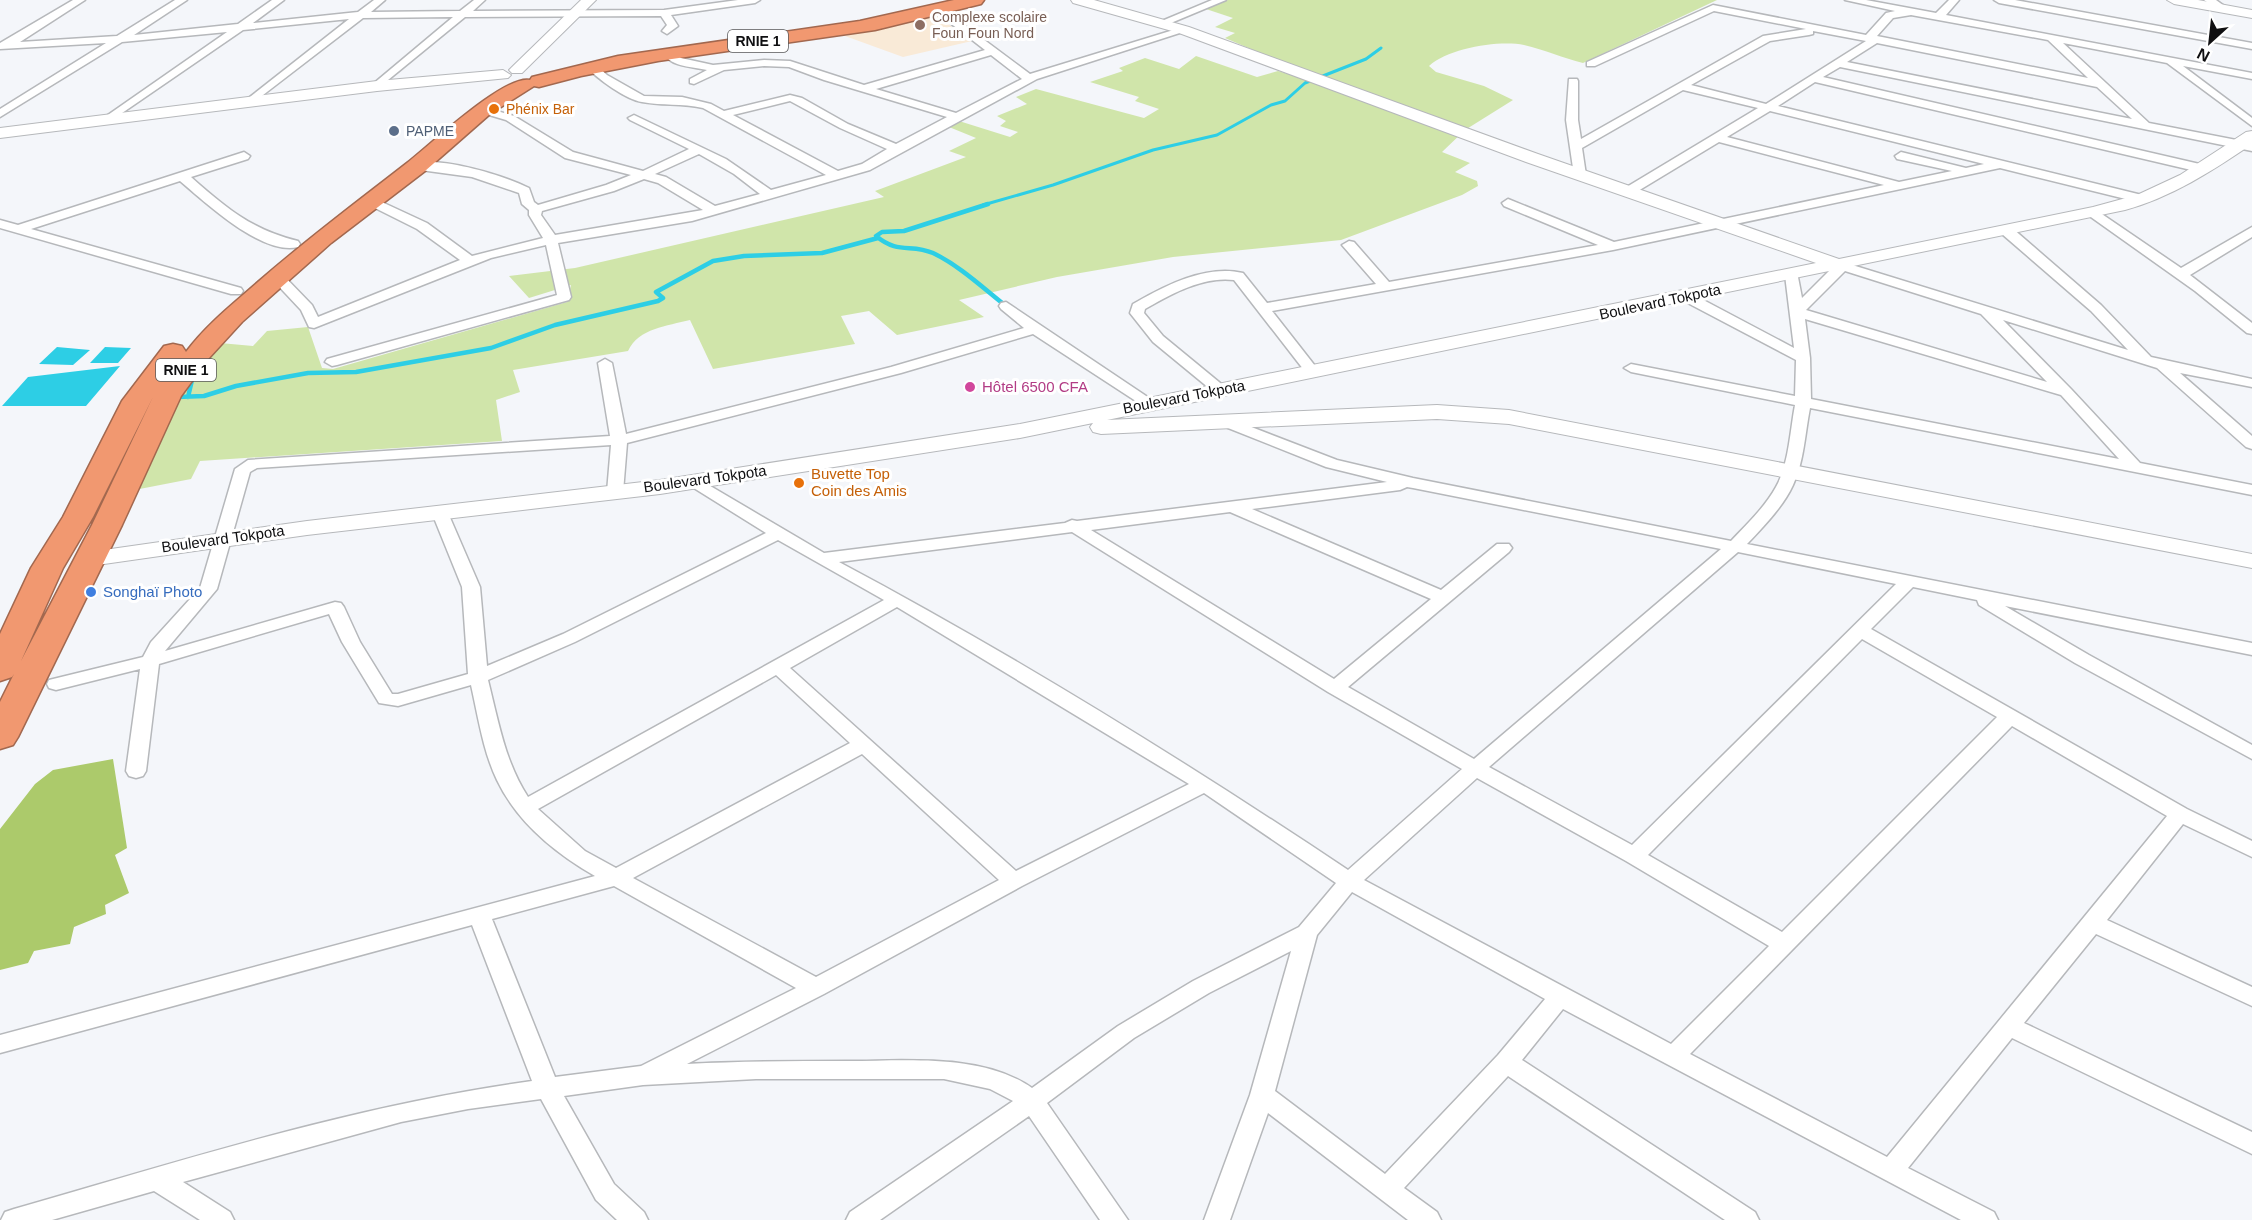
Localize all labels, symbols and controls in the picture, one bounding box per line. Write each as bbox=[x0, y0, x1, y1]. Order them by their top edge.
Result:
place label: Complexe scolaire Foun Foun Nord bbox=[932, 9, 1047, 41]
north arrow bbox=[2180, 12, 2240, 72]
marker: Complexe scolaire Foun Foun Nord bbox=[913, 18, 927, 32]
road number: RNIE 1 bbox=[728, 30, 788, 52]
text: N bbox=[2194, 45, 2212, 65]
place label: Phénix Bar bbox=[506, 101, 575, 117]
marker: Phénix Bar bbox=[487, 102, 501, 116]
place label: PAPME bbox=[406, 123, 454, 139]
marker: PAPME bbox=[387, 124, 401, 138]
street label: Boulevard Tokpota bbox=[1597, 280, 1723, 323]
road number: RNIE 1 bbox=[156, 359, 216, 381]
street label: Boulevard Tokpota bbox=[1121, 376, 1247, 417]
place label: Hôtel 6500 CFA bbox=[982, 378, 1088, 395]
marker: Hôtel 6500 CFA bbox=[963, 380, 977, 394]
street label: Boulevard Tokpota bbox=[642, 461, 768, 496]
place label: Buvette Top Coin des Amis bbox=[811, 465, 907, 499]
marker: Buvette Top Coin des Amis bbox=[792, 476, 806, 490]
street label: Boulevard Tokpota bbox=[160, 521, 286, 556]
place label: Songhaï Photo bbox=[103, 583, 202, 600]
marker: Songhaï Photo bbox=[84, 585, 98, 599]

